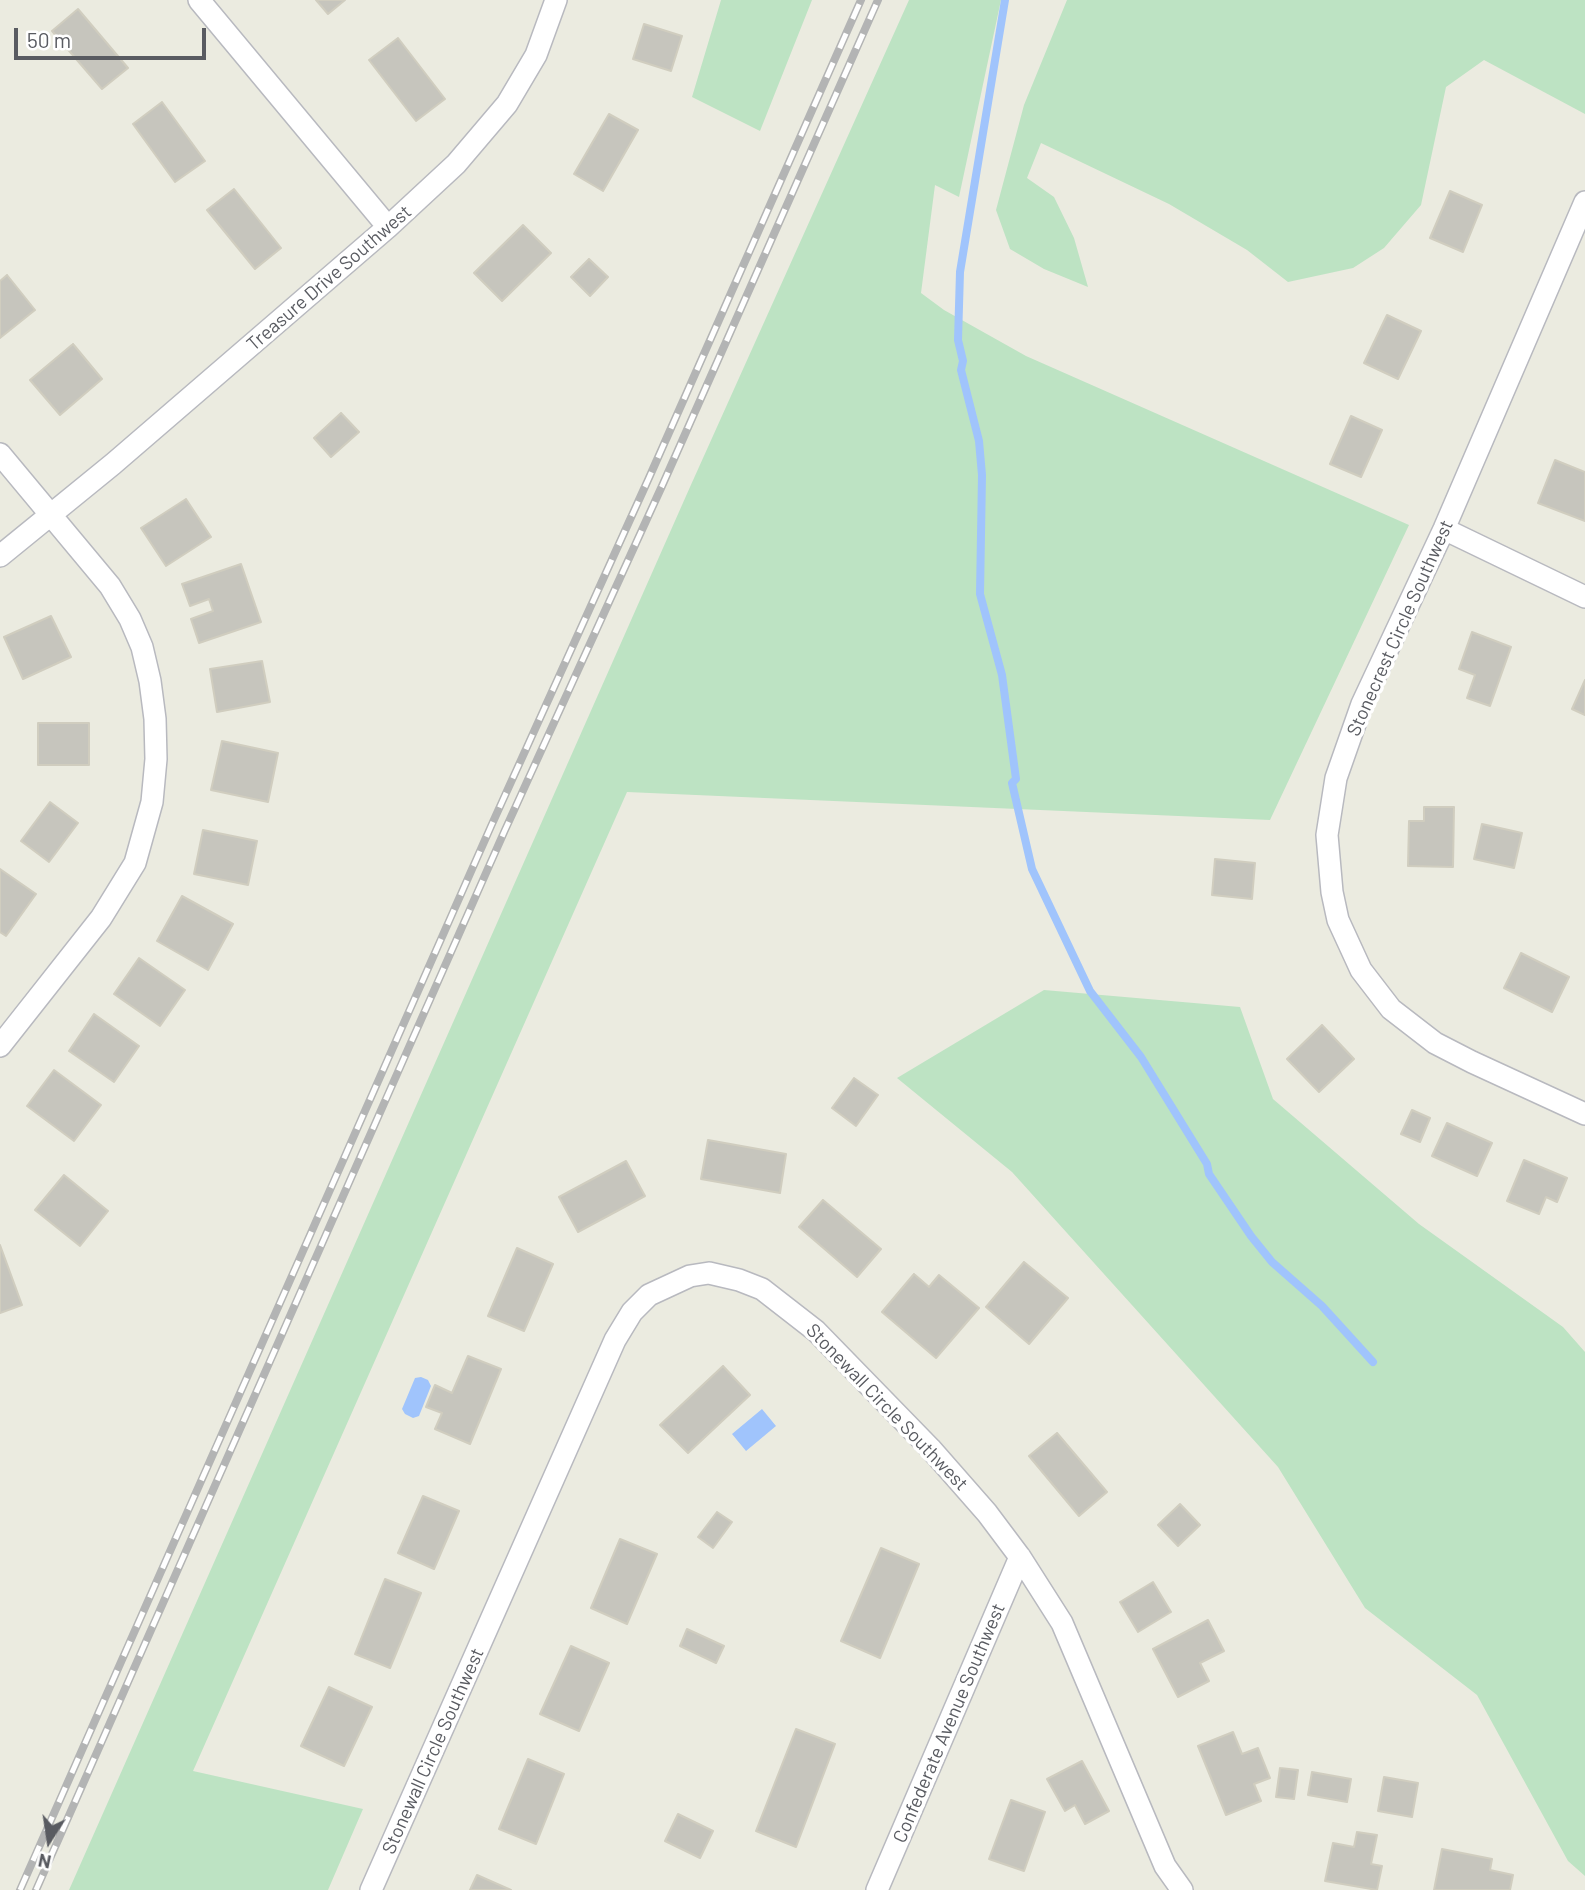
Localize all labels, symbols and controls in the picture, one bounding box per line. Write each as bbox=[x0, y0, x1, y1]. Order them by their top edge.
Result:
scale bar bbox=[18, 14, 210, 58]
text: 50 m bbox=[27, 27, 71, 52]
street label: Treasure Drive Southwest bbox=[242, 200, 416, 356]
street label: Stonecrest Circle Southwest bbox=[1342, 516, 1458, 740]
street label: Stonewall Circle Southwest bbox=[801, 1319, 973, 1495]
street label: Confederate Avenue Southwest bbox=[888, 1600, 1010, 1846]
street label: Stonewall Circle Southwest bbox=[377, 1644, 489, 1858]
north arrow bbox=[14, 1806, 84, 1876]
text: N bbox=[36, 1849, 53, 1875]

